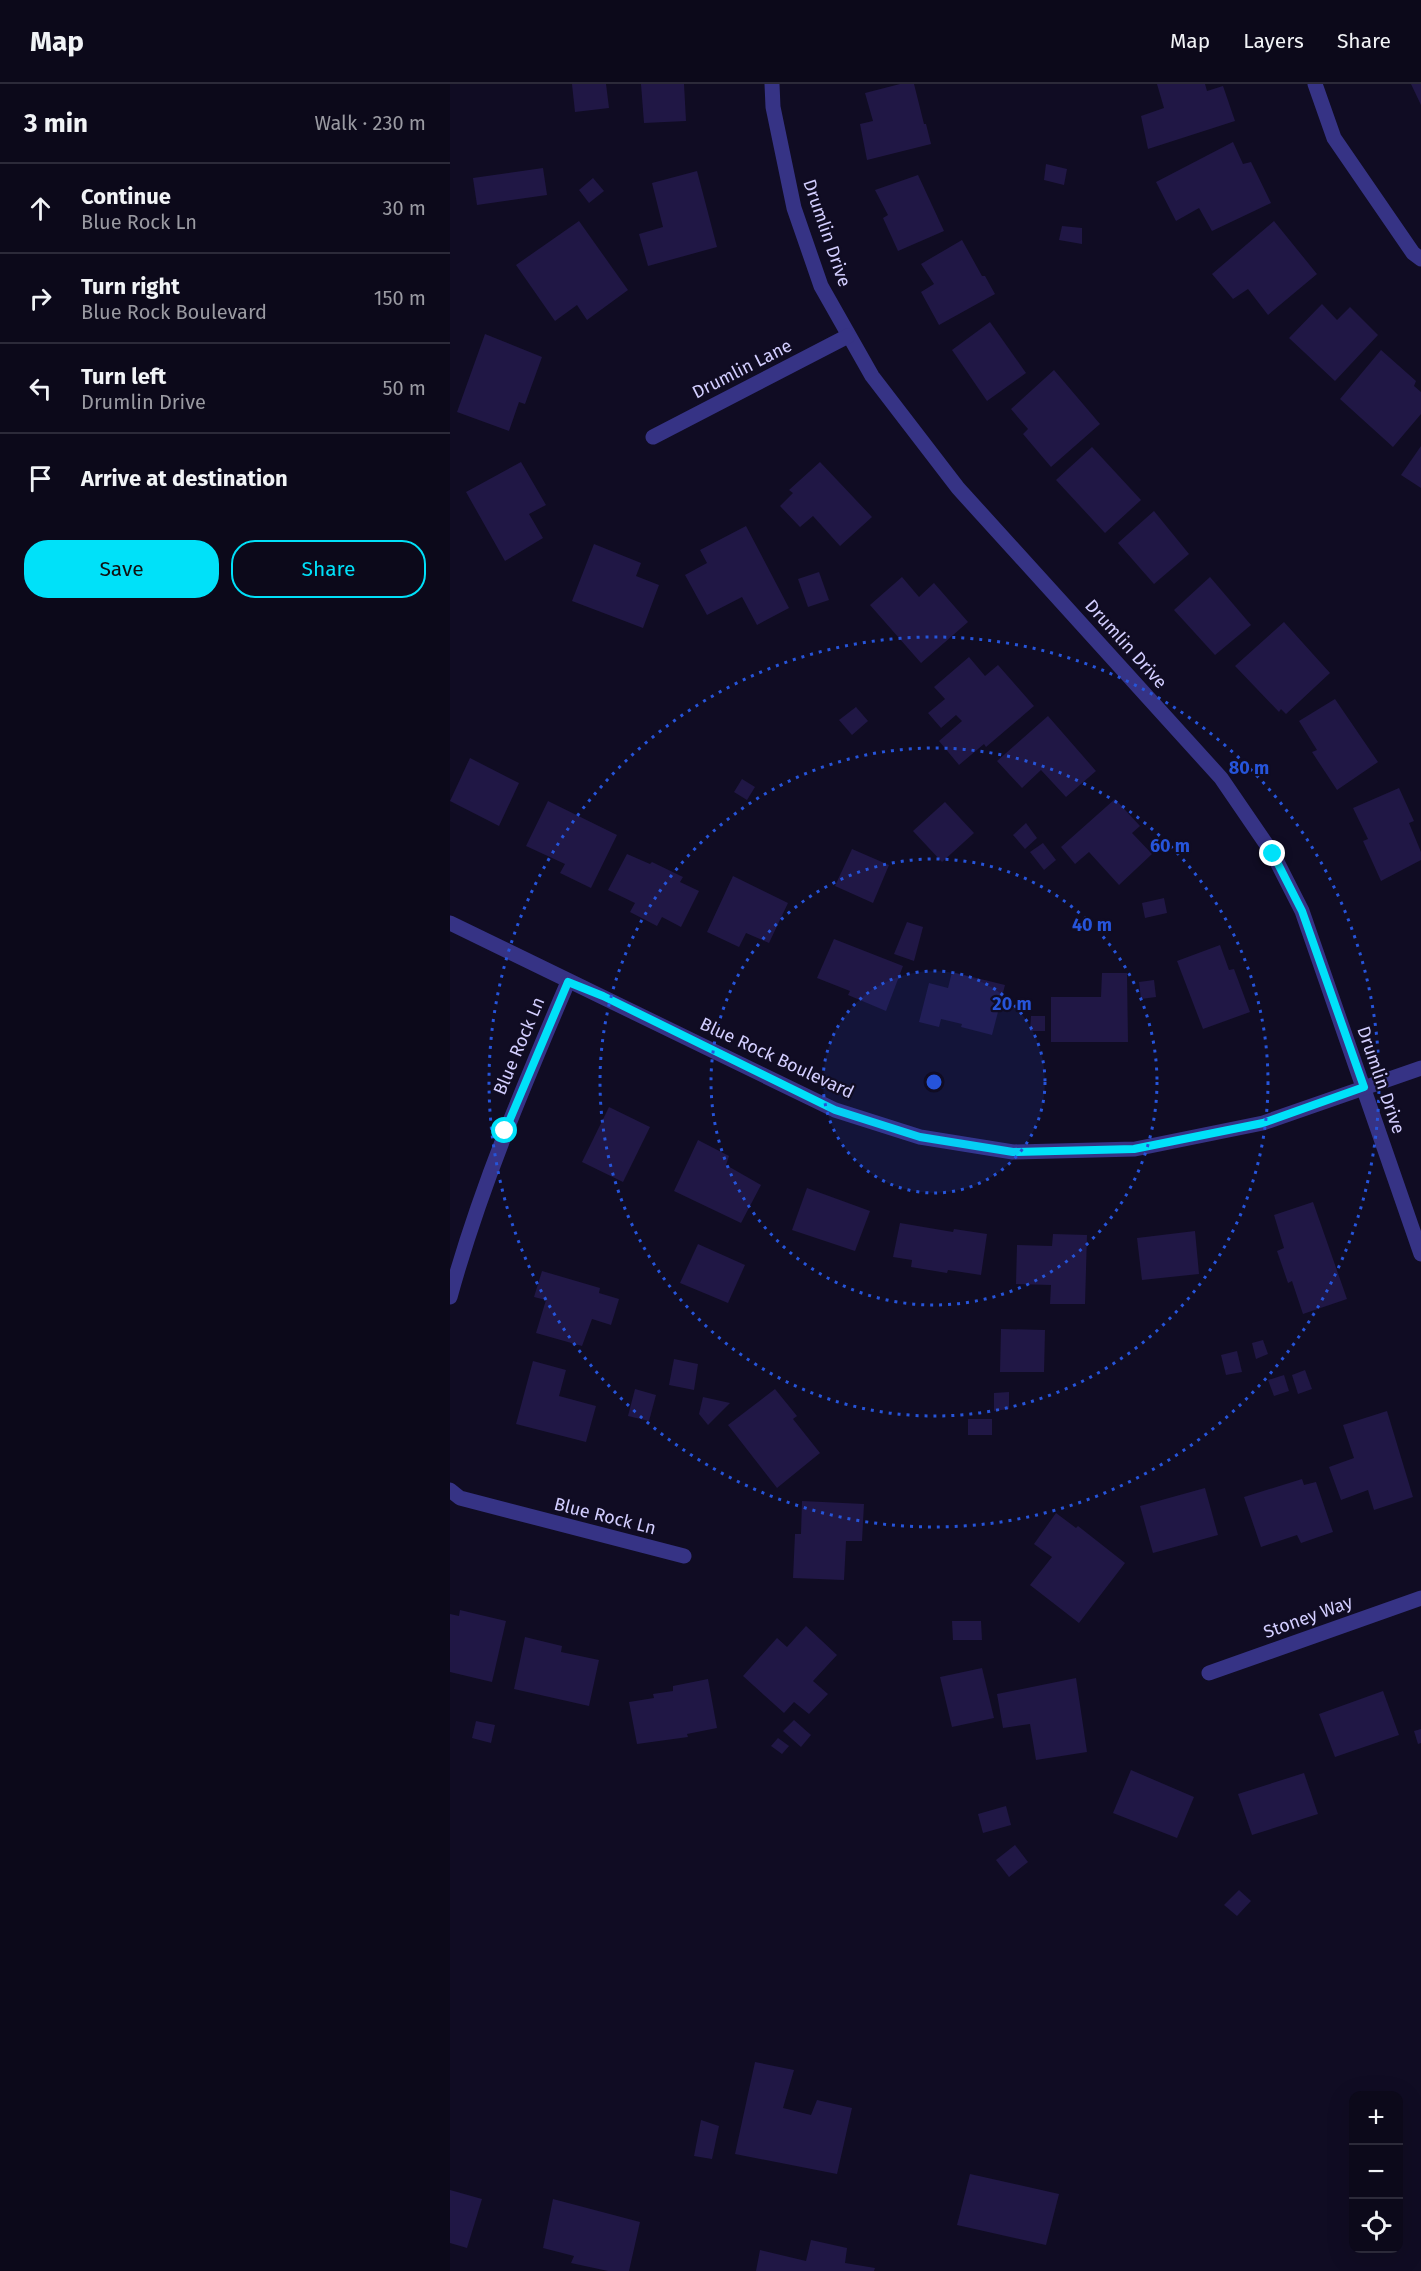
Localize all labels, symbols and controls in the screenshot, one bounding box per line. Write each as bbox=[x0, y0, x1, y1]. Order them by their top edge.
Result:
text: Map bbox=[30, 25, 84, 58]
text: Map bbox=[1170, 28, 1210, 54]
text: Layers bbox=[1243, 28, 1304, 54]
text: Share bbox=[1337, 28, 1391, 54]
text: 3 min bbox=[24, 108, 88, 139]
text: Walk · 230 m bbox=[315, 111, 426, 135]
street label: Drumlin Drive bbox=[798, 176, 856, 290]
text: Continue bbox=[81, 183, 171, 210]
icon: ahead bbox=[24, 192, 57, 225]
text: 30 m bbox=[382, 196, 426, 220]
text: Blue Rock Ln bbox=[81, 210, 197, 234]
text: Turn right bbox=[81, 273, 180, 300]
icon: right bbox=[24, 282, 57, 315]
text: 150 m bbox=[374, 286, 426, 310]
text: Blue Rock Boulevard bbox=[81, 300, 267, 324]
street label: Drumlin Lane bbox=[688, 334, 796, 404]
text: Turn left bbox=[81, 363, 166, 390]
icon: left bbox=[24, 372, 57, 405]
text: 50 m bbox=[382, 376, 426, 400]
text: Drumlin Drive bbox=[81, 390, 206, 414]
icon: arrive bbox=[24, 462, 57, 495]
text: Arrive at destination bbox=[81, 465, 288, 492]
button: Save bbox=[24, 540, 219, 598]
button: Share bbox=[231, 540, 426, 598]
street label: Drumlin Drive bbox=[1080, 595, 1172, 693]
text: 80 m bbox=[1229, 757, 1269, 779]
text: 60 m bbox=[1150, 835, 1190, 857]
route end bbox=[1259, 840, 1285, 866]
text: 40 m bbox=[1072, 914, 1112, 936]
text: 20 m bbox=[992, 993, 1032, 1015]
street label: Blue Rock Ln bbox=[488, 994, 550, 1098]
street label: Blue Rock Boulevard bbox=[696, 1013, 858, 1103]
street label: Drumlin Drive bbox=[1352, 1023, 1410, 1137]
centre of rings bbox=[924, 1072, 944, 1092]
route start bbox=[491, 1117, 517, 1143]
street label: Blue Rock Ln bbox=[552, 1493, 658, 1539]
street label: Stoney Way bbox=[1260, 1591, 1356, 1643]
map controls bbox=[1349, 2091, 1403, 2253]
button: + bbox=[1349, 2091, 1403, 2145]
button: − bbox=[1349, 2145, 1403, 2199]
button: locate bbox=[1349, 2199, 1403, 2253]

